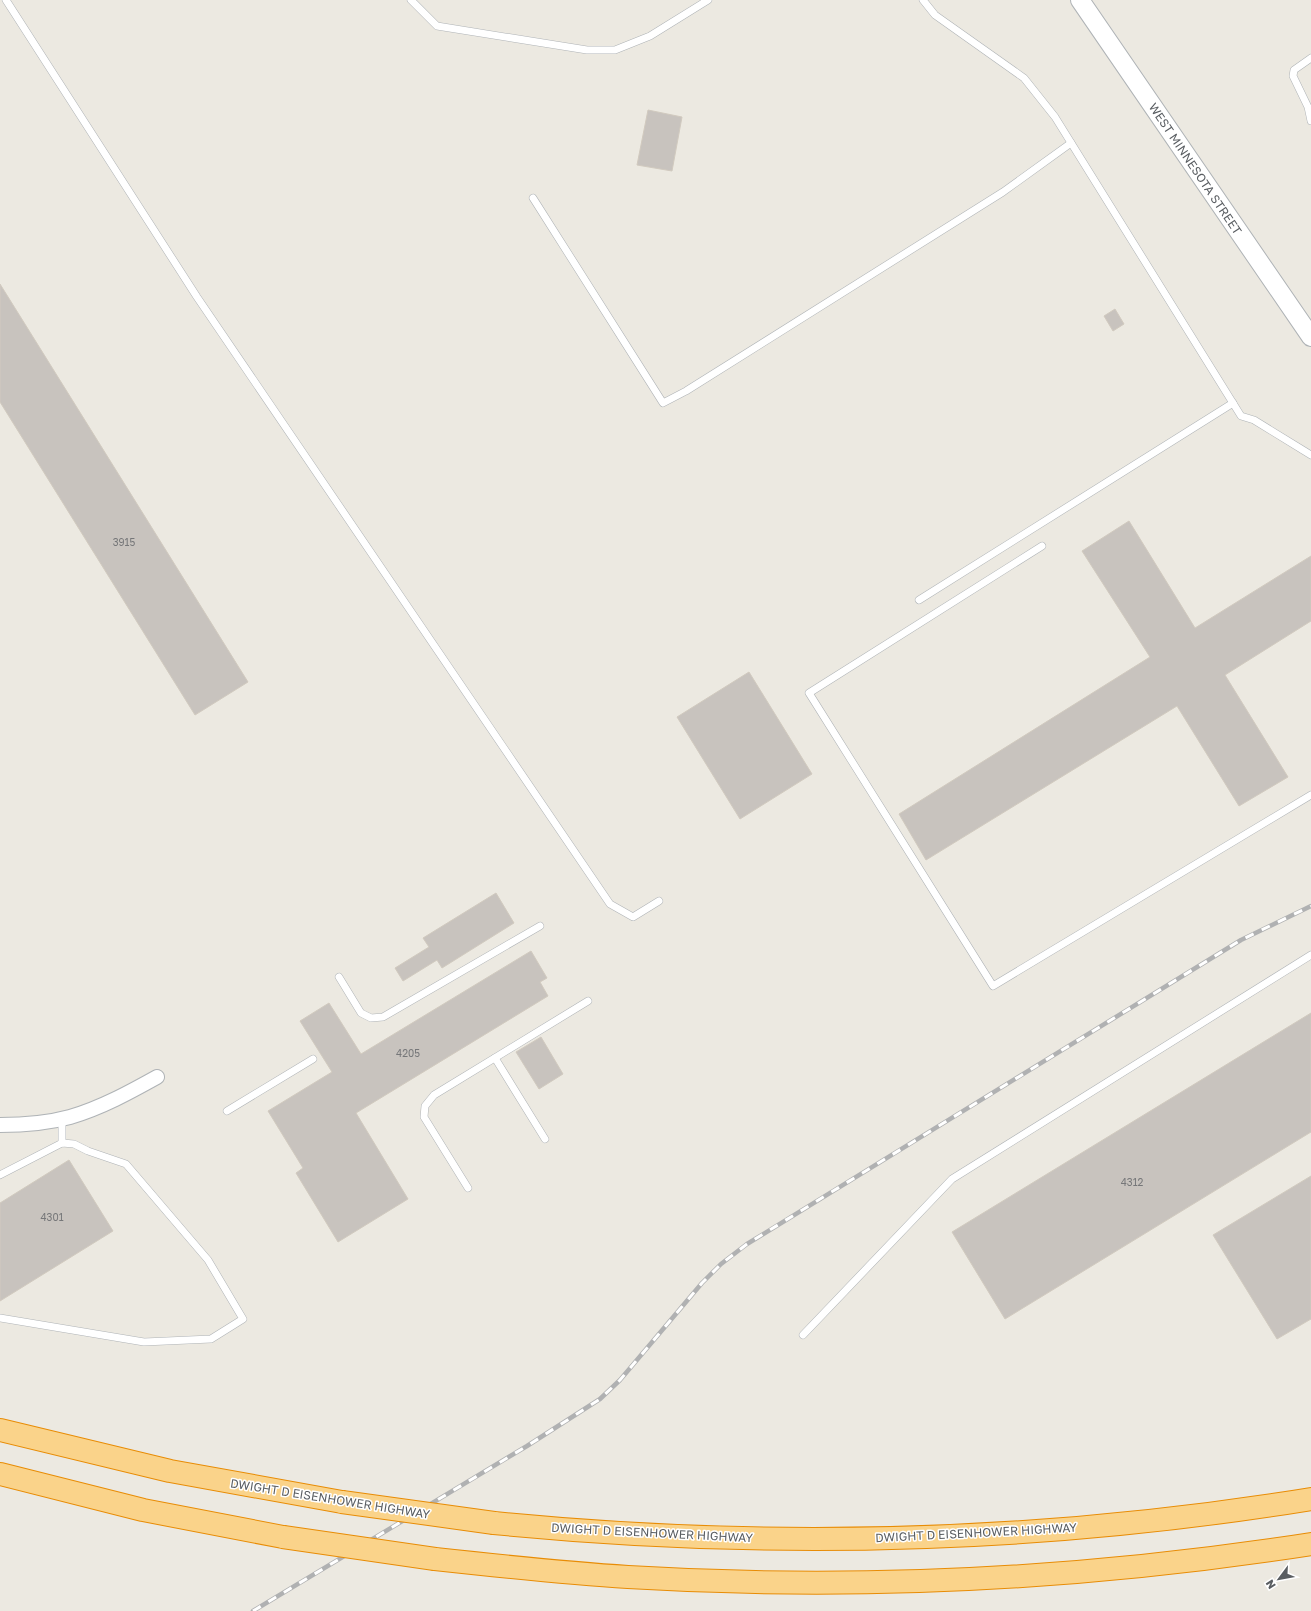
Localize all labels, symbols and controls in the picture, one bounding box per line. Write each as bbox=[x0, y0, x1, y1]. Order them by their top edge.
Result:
street label: WEST MINNESOTA STREET bbox=[1146, 100, 1245, 238]
house number: 3915 bbox=[113, 536, 135, 548]
house number: 4205 bbox=[396, 1047, 420, 1059]
house number: 4312 bbox=[1121, 1176, 1143, 1188]
house number: 4301 bbox=[41, 1211, 64, 1223]
street label: DWIGHT D EISENHOWER HIGHWAY bbox=[229, 1475, 431, 1522]
street label: DWIGHT D EISENHOWER HIGHWAY bbox=[551, 1520, 754, 1545]
street label: DWIGHT D EISENHOWER HIGHWAY bbox=[875, 1520, 1077, 1545]
north arrow bbox=[1259, 1559, 1299, 1599]
text: N bbox=[1262, 1578, 1278, 1592]

